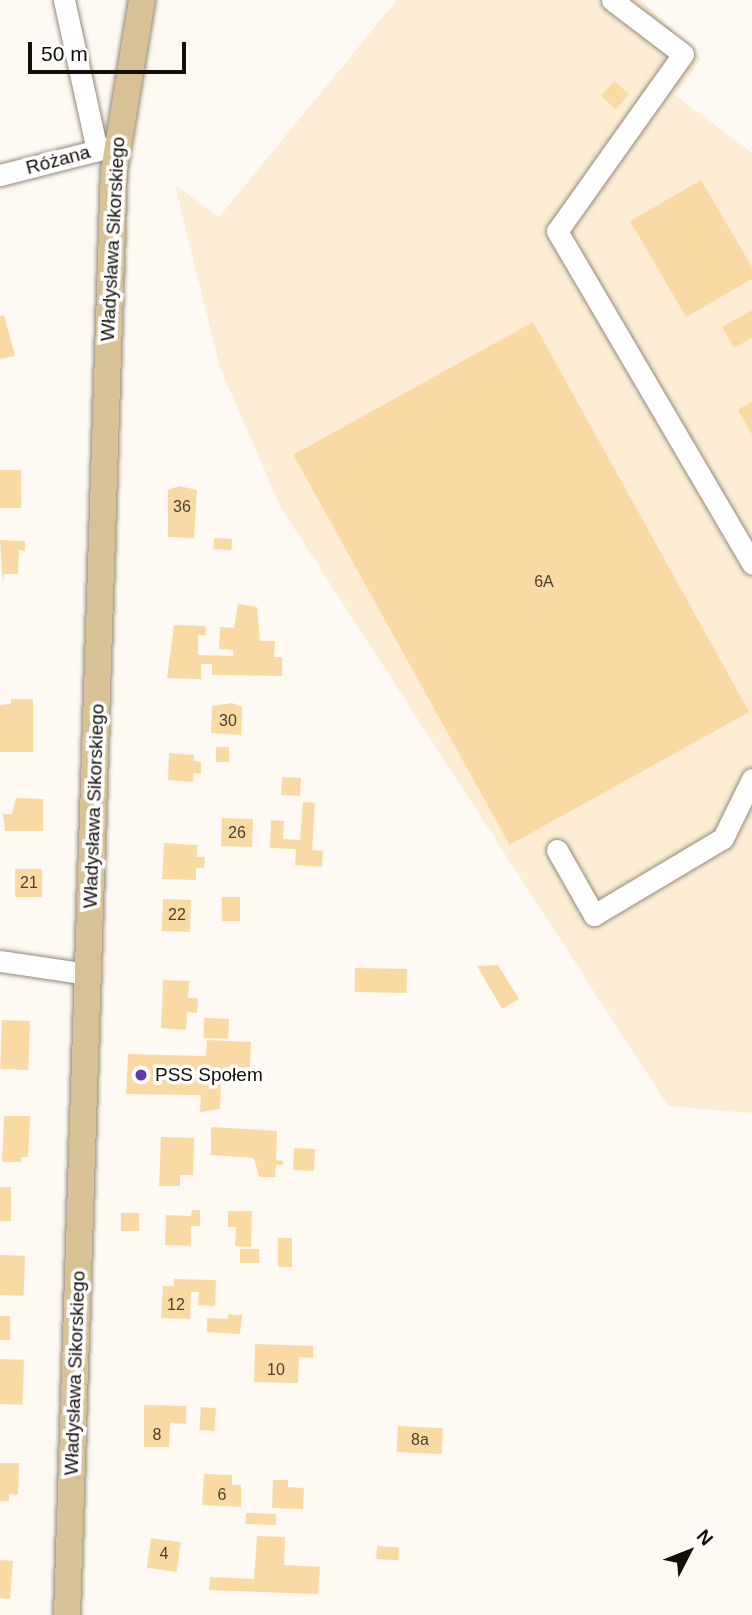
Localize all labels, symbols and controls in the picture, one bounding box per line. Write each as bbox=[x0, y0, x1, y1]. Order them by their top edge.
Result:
scale bar bbox=[32, 28, 189, 72]
text: 50 m bbox=[41, 42, 88, 65]
street label: Władysława Sikorskiego bbox=[96, 136, 130, 342]
street label: Różana bbox=[23, 141, 93, 179]
house number: 36 bbox=[173, 497, 191, 517]
house number: 6A bbox=[534, 572, 554, 592]
street label: Władysława Sikorskiego bbox=[79, 703, 109, 909]
house number: 30 bbox=[219, 711, 237, 731]
house number: 26 bbox=[228, 823, 246, 843]
house number: 21 bbox=[20, 873, 38, 893]
house number: 22 bbox=[168, 905, 186, 925]
place label: PSS Społem bbox=[155, 1064, 263, 1086]
marker: PSS Społem bbox=[133, 1067, 149, 1083]
street label: Władysława Sikorskiego bbox=[60, 1270, 90, 1476]
house number: 12 bbox=[167, 1295, 185, 1315]
house number: 10 bbox=[267, 1360, 285, 1380]
house number: 8 bbox=[153, 1425, 161, 1445]
house number: 8a bbox=[411, 1430, 429, 1450]
house number: 6 bbox=[218, 1485, 226, 1505]
north arrow bbox=[654, 1517, 724, 1587]
text: N bbox=[693, 1525, 717, 1550]
house number: 4 bbox=[160, 1544, 168, 1564]

